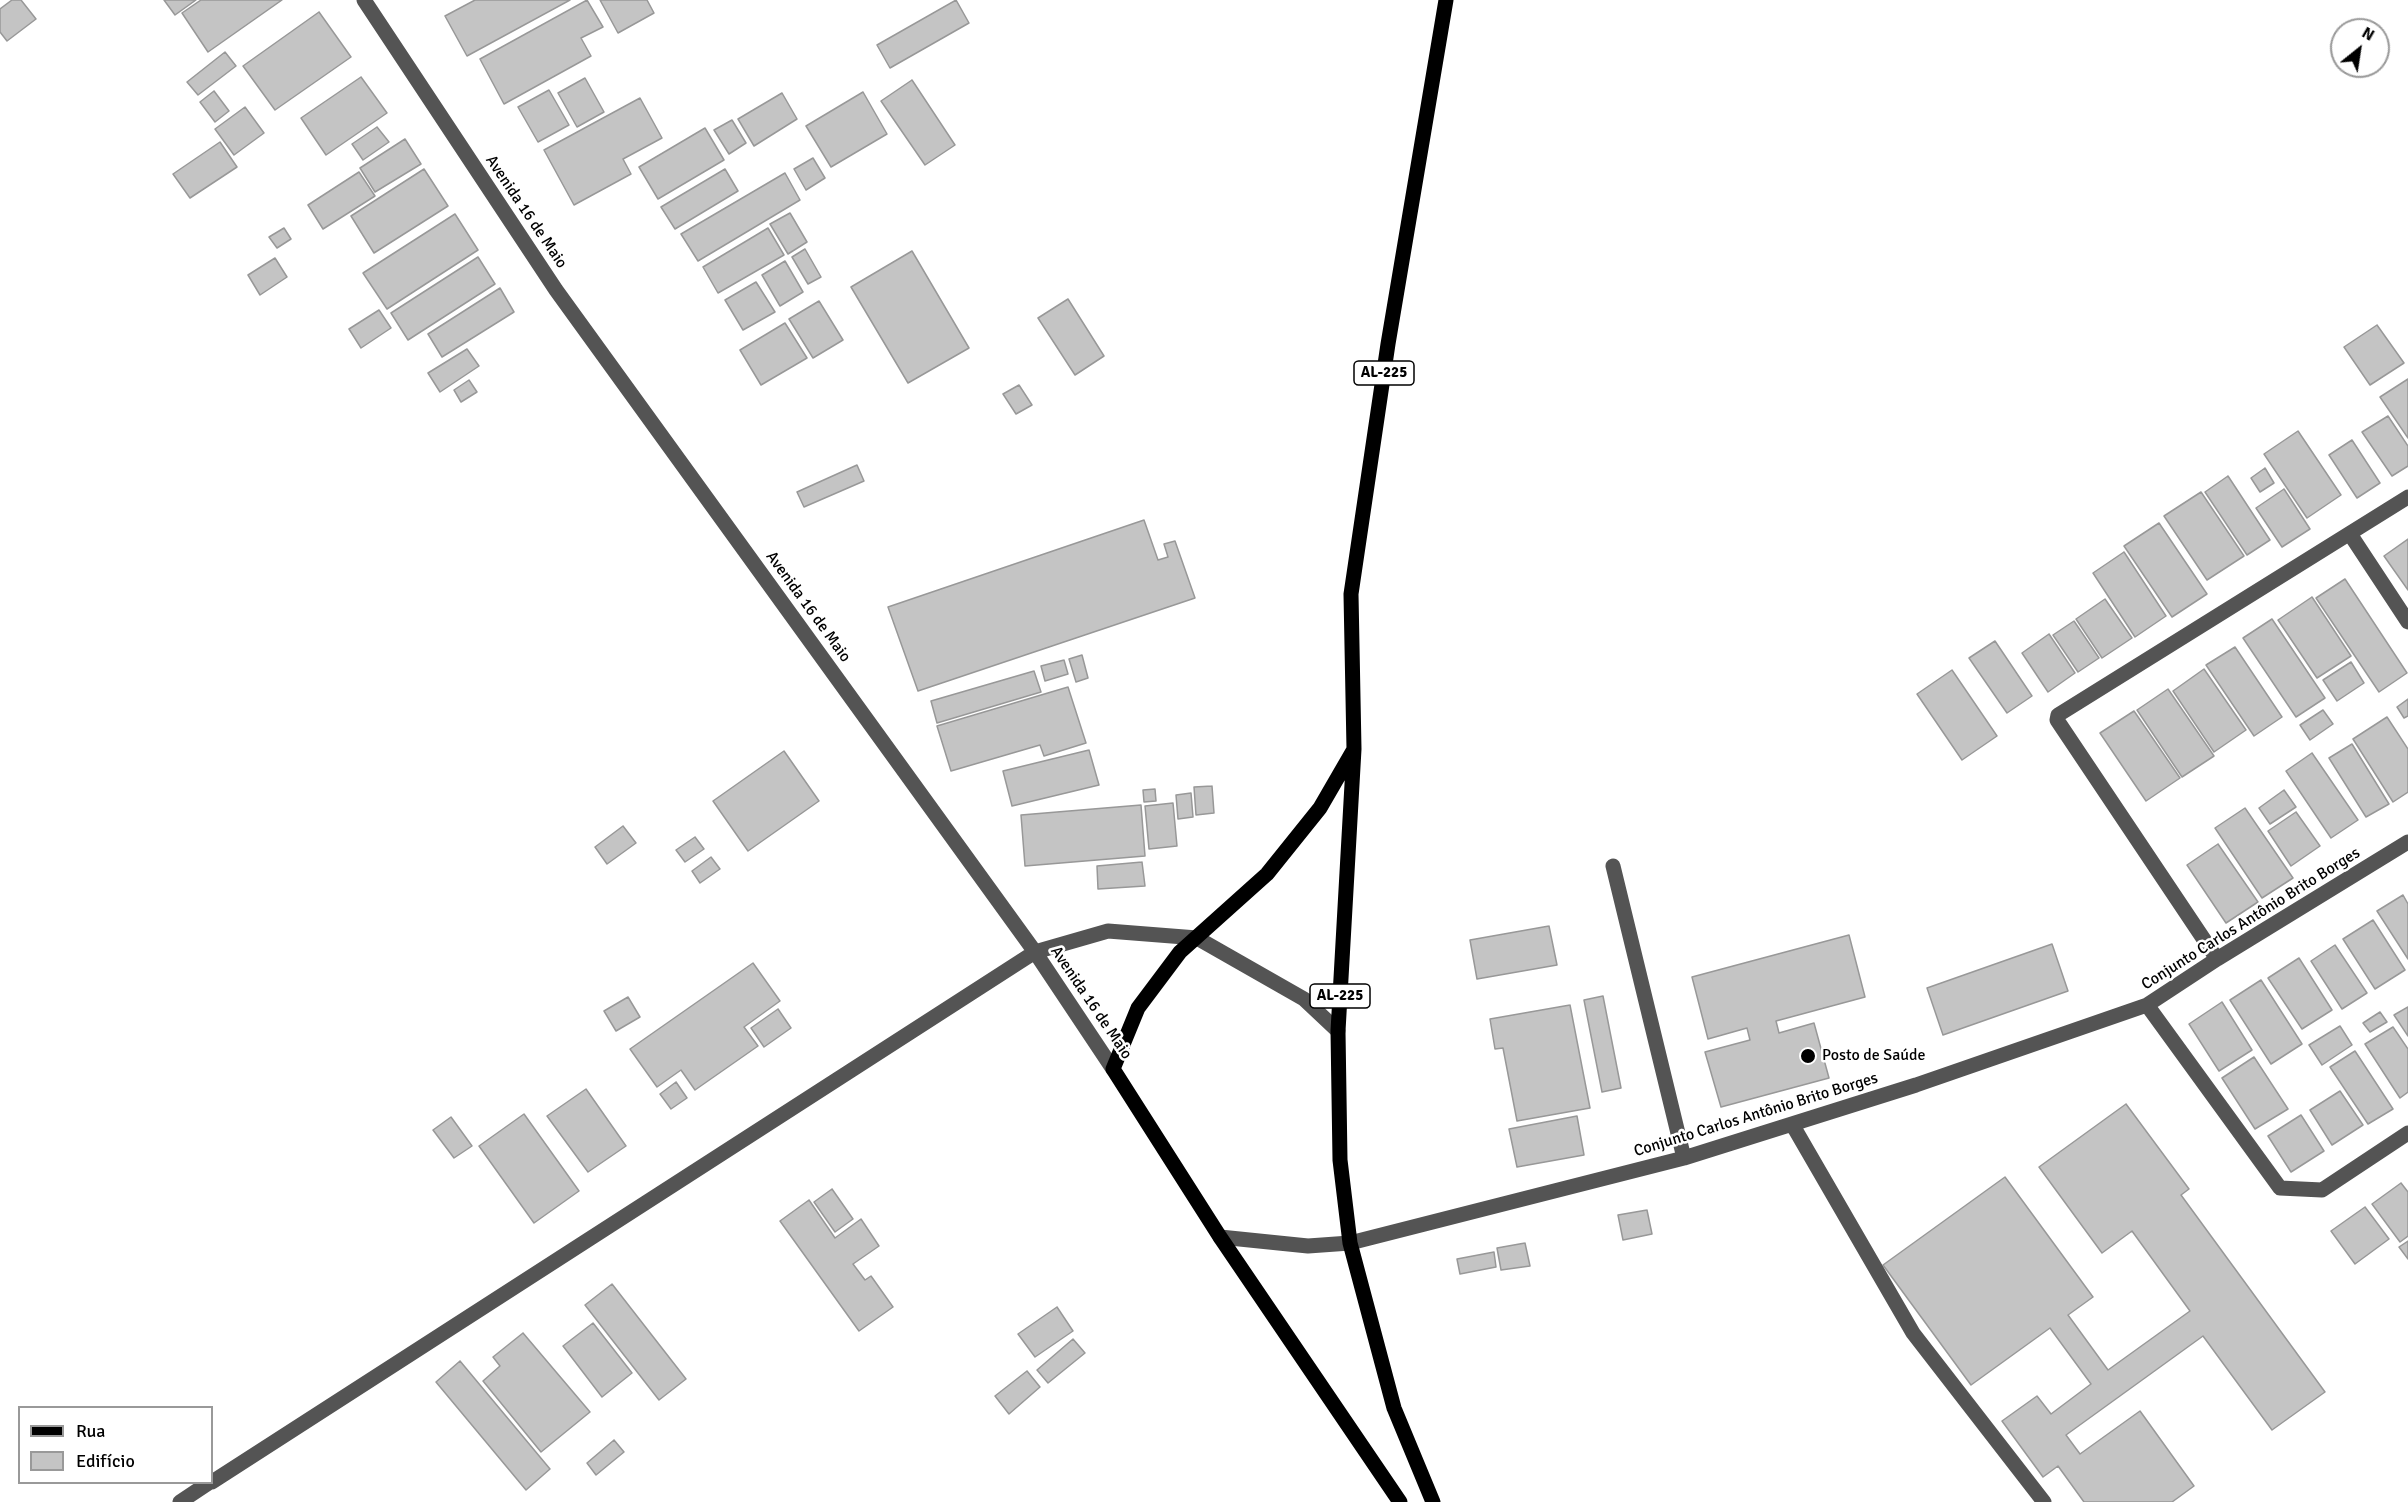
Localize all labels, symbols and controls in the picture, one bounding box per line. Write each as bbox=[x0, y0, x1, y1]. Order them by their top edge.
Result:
north arrow bbox=[2330, 18, 2390, 78]
text: N bbox=[2358, 23, 2378, 46]
street label: Avenida 16 de Maio bbox=[481, 152, 571, 272]
road number: AL-225 bbox=[1354, 361, 1414, 385]
street label: Avenida 16 de Maio bbox=[761, 548, 855, 666]
street label: Conjunto Carlos Antônio Brito Borges bbox=[2138, 843, 2364, 995]
street label: Avenida 16 de Maio bbox=[1046, 943, 1136, 1063]
road number: AL-225 bbox=[1310, 984, 1370, 1008]
place label: Posto de Saúde bbox=[1822, 1046, 1925, 1066]
marker: Posto de Saúde bbox=[1799, 1047, 1817, 1065]
street label: Conjunto Carlos Antônio Brito Borges bbox=[1632, 1069, 1880, 1161]
legend bbox=[18, 1406, 213, 1484]
text: Rua bbox=[76, 1420, 105, 1442]
text: Edifício bbox=[76, 1450, 135, 1472]

